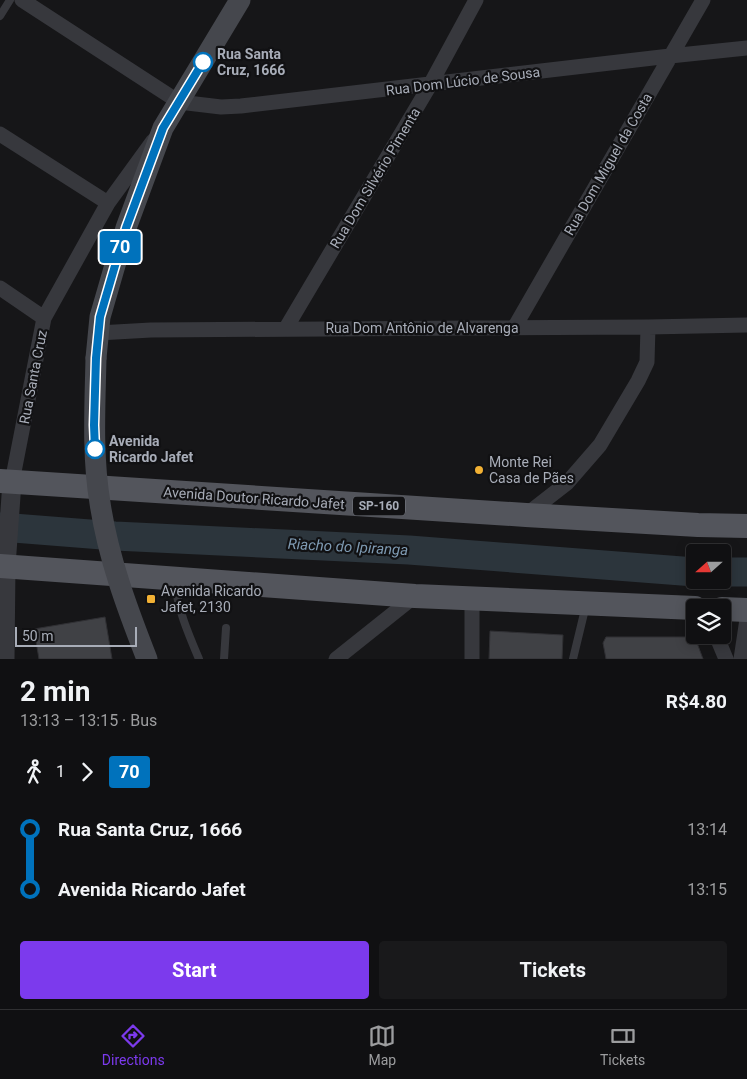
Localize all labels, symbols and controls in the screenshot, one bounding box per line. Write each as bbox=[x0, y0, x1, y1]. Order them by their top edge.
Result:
place label: Rua Santa Cruz, 1666 bbox=[217, 46, 285, 78]
marker: Rua Santa Cruz, 1666 bbox=[193, 52, 213, 72]
street label: Rua Dom Lúcio de Sousa bbox=[385, 64, 541, 98]
street label: Rua Dom Miguel da Costa bbox=[561, 90, 655, 238]
street label: Rua Dom Silvério Pimenta bbox=[327, 105, 423, 251]
line badge: 70 bbox=[98, 231, 142, 263]
text: 70 bbox=[110, 236, 130, 257]
street label: Rua Dom Antônio de Alvarenga bbox=[325, 320, 519, 336]
street label: Rua Santa Cruz bbox=[16, 329, 50, 425]
place label: Avenida Ricardo Jafet bbox=[109, 433, 193, 465]
marker: Avenida Ricardo Jafet bbox=[85, 439, 105, 459]
place label: Monte Rei Casa de Pães bbox=[489, 454, 574, 486]
marker: Monte Rei Casa de Pães bbox=[473, 464, 485, 476]
street label: Avenida Doutor Ricardo Jafet bbox=[163, 484, 346, 512]
road number: SP-160 bbox=[353, 496, 405, 516]
water label: Riacho do Ipiranga bbox=[287, 535, 409, 559]
north arrow bbox=[686, 544, 731, 589]
map controls bbox=[686, 544, 731, 644]
place label: Avenida Ricardo Jafet, 2130 bbox=[161, 583, 262, 615]
marker: Avenida Ricardo Jafet, 2130 bbox=[145, 593, 157, 605]
button: layers bbox=[686, 599, 731, 644]
scale bar bbox=[15, 624, 138, 647]
text: 50 m bbox=[22, 628, 54, 644]
text: 2 min bbox=[20, 675, 90, 708]
text: R$4.80 bbox=[666, 690, 727, 713]
text: 13:13 – 13:15 · Bus bbox=[20, 711, 157, 730]
icon: walk bbox=[20, 758, 48, 786]
icon: forward bbox=[73, 758, 101, 786]
text: 70 bbox=[119, 761, 140, 782]
text: 1 bbox=[56, 762, 65, 781]
text: Rua Santa Cruz, 1666 bbox=[58, 818, 242, 841]
text: 13:14 bbox=[687, 820, 727, 839]
text: Avenida Ricardo Jafet bbox=[58, 878, 246, 901]
text: 13:15 bbox=[687, 880, 727, 899]
button: Start bbox=[20, 941, 369, 999]
button: Tickets bbox=[379, 941, 727, 999]
tab: Directions bbox=[102, 1022, 165, 1068]
tab: Map bbox=[368, 1022, 396, 1068]
tab: Tickets bbox=[600, 1022, 645, 1068]

